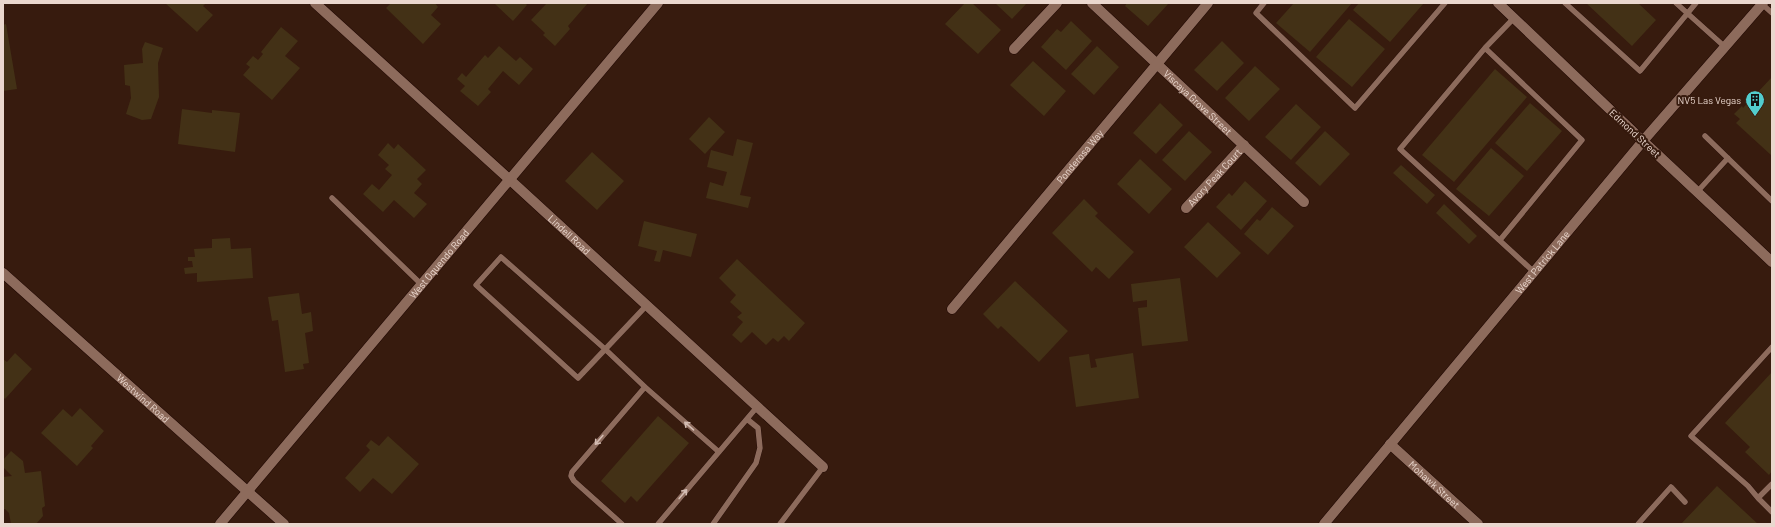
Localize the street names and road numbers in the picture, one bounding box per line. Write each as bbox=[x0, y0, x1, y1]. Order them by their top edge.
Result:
street label: Viscaya Grove Street bbox=[1161, 67, 1235, 137]
street label: Edmond Street bbox=[1607, 106, 1663, 160]
street label: Ponderosa Way bbox=[1054, 127, 1106, 186]
street label: Avory Peak Court bbox=[1185, 146, 1244, 208]
street label: Lindell Road bbox=[546, 212, 593, 257]
street label: West Oquendo Road bbox=[406, 227, 471, 301]
street label: West Patrick Lane bbox=[1513, 228, 1572, 296]
street label: Westwind Road bbox=[114, 372, 172, 425]
street label: Mohawk Street bbox=[1406, 458, 1463, 511]

